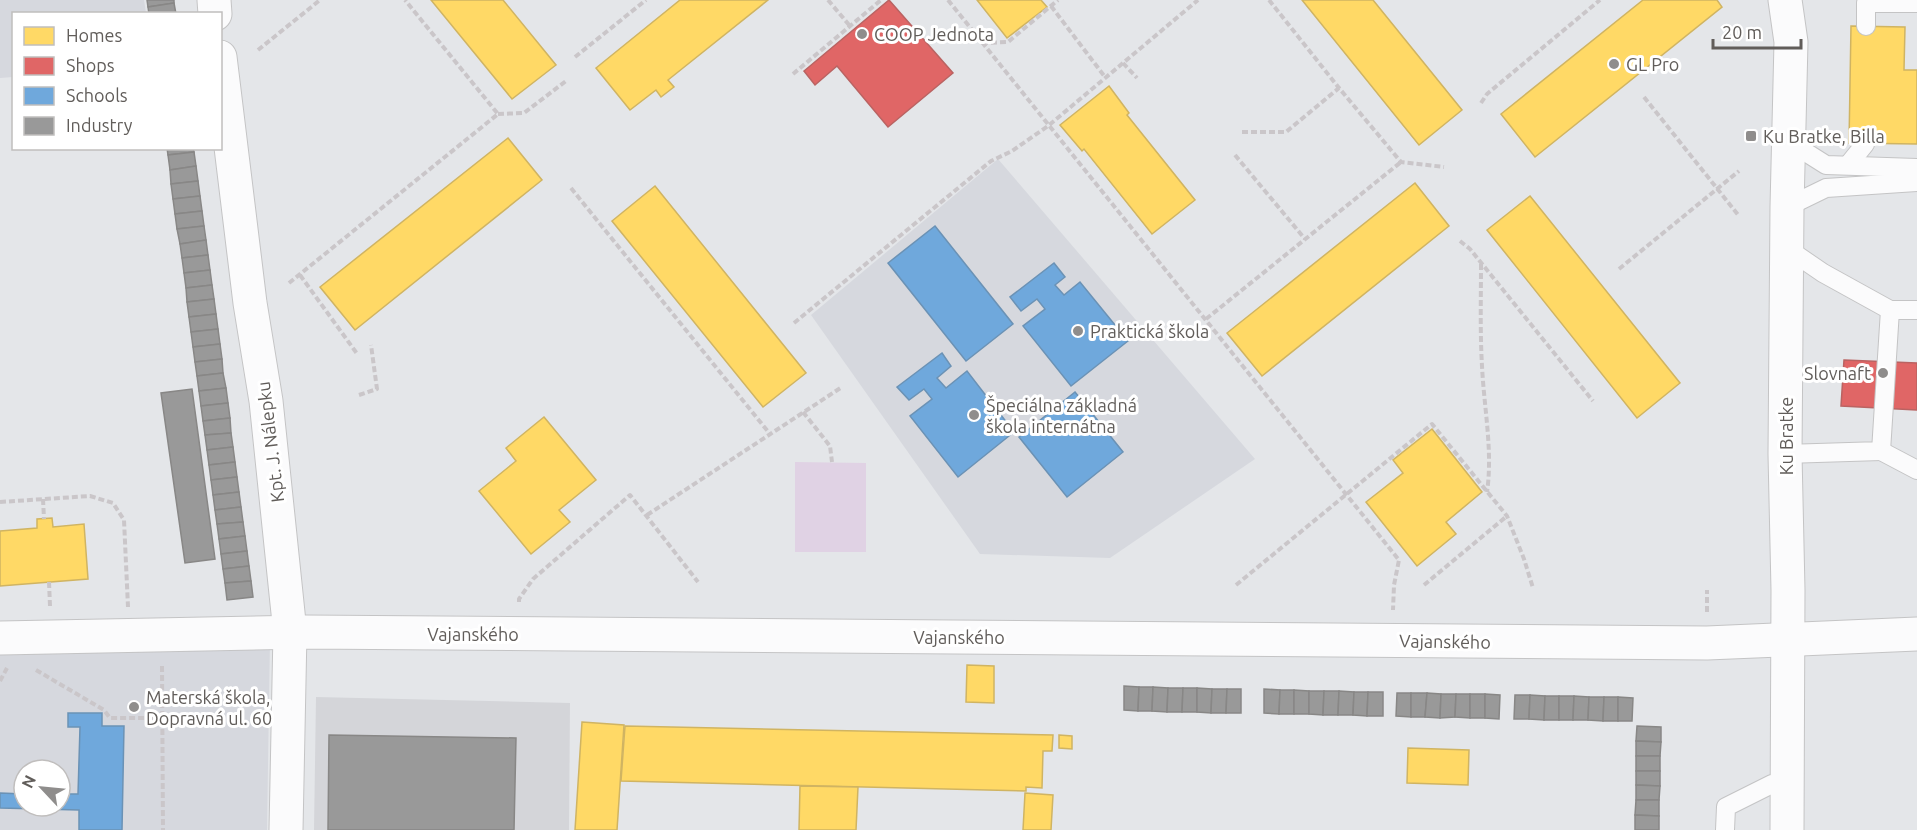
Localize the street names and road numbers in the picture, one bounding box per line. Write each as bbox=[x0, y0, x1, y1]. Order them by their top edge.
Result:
street label: Kpt. J. Nálepku bbox=[253, 381, 287, 503]
street label: Ku Bratke bbox=[1776, 397, 1796, 475]
street label: Vajanského bbox=[427, 624, 519, 644]
street label: Vajanského bbox=[913, 627, 1005, 647]
street label: Vajanského bbox=[1399, 630, 1491, 652]

